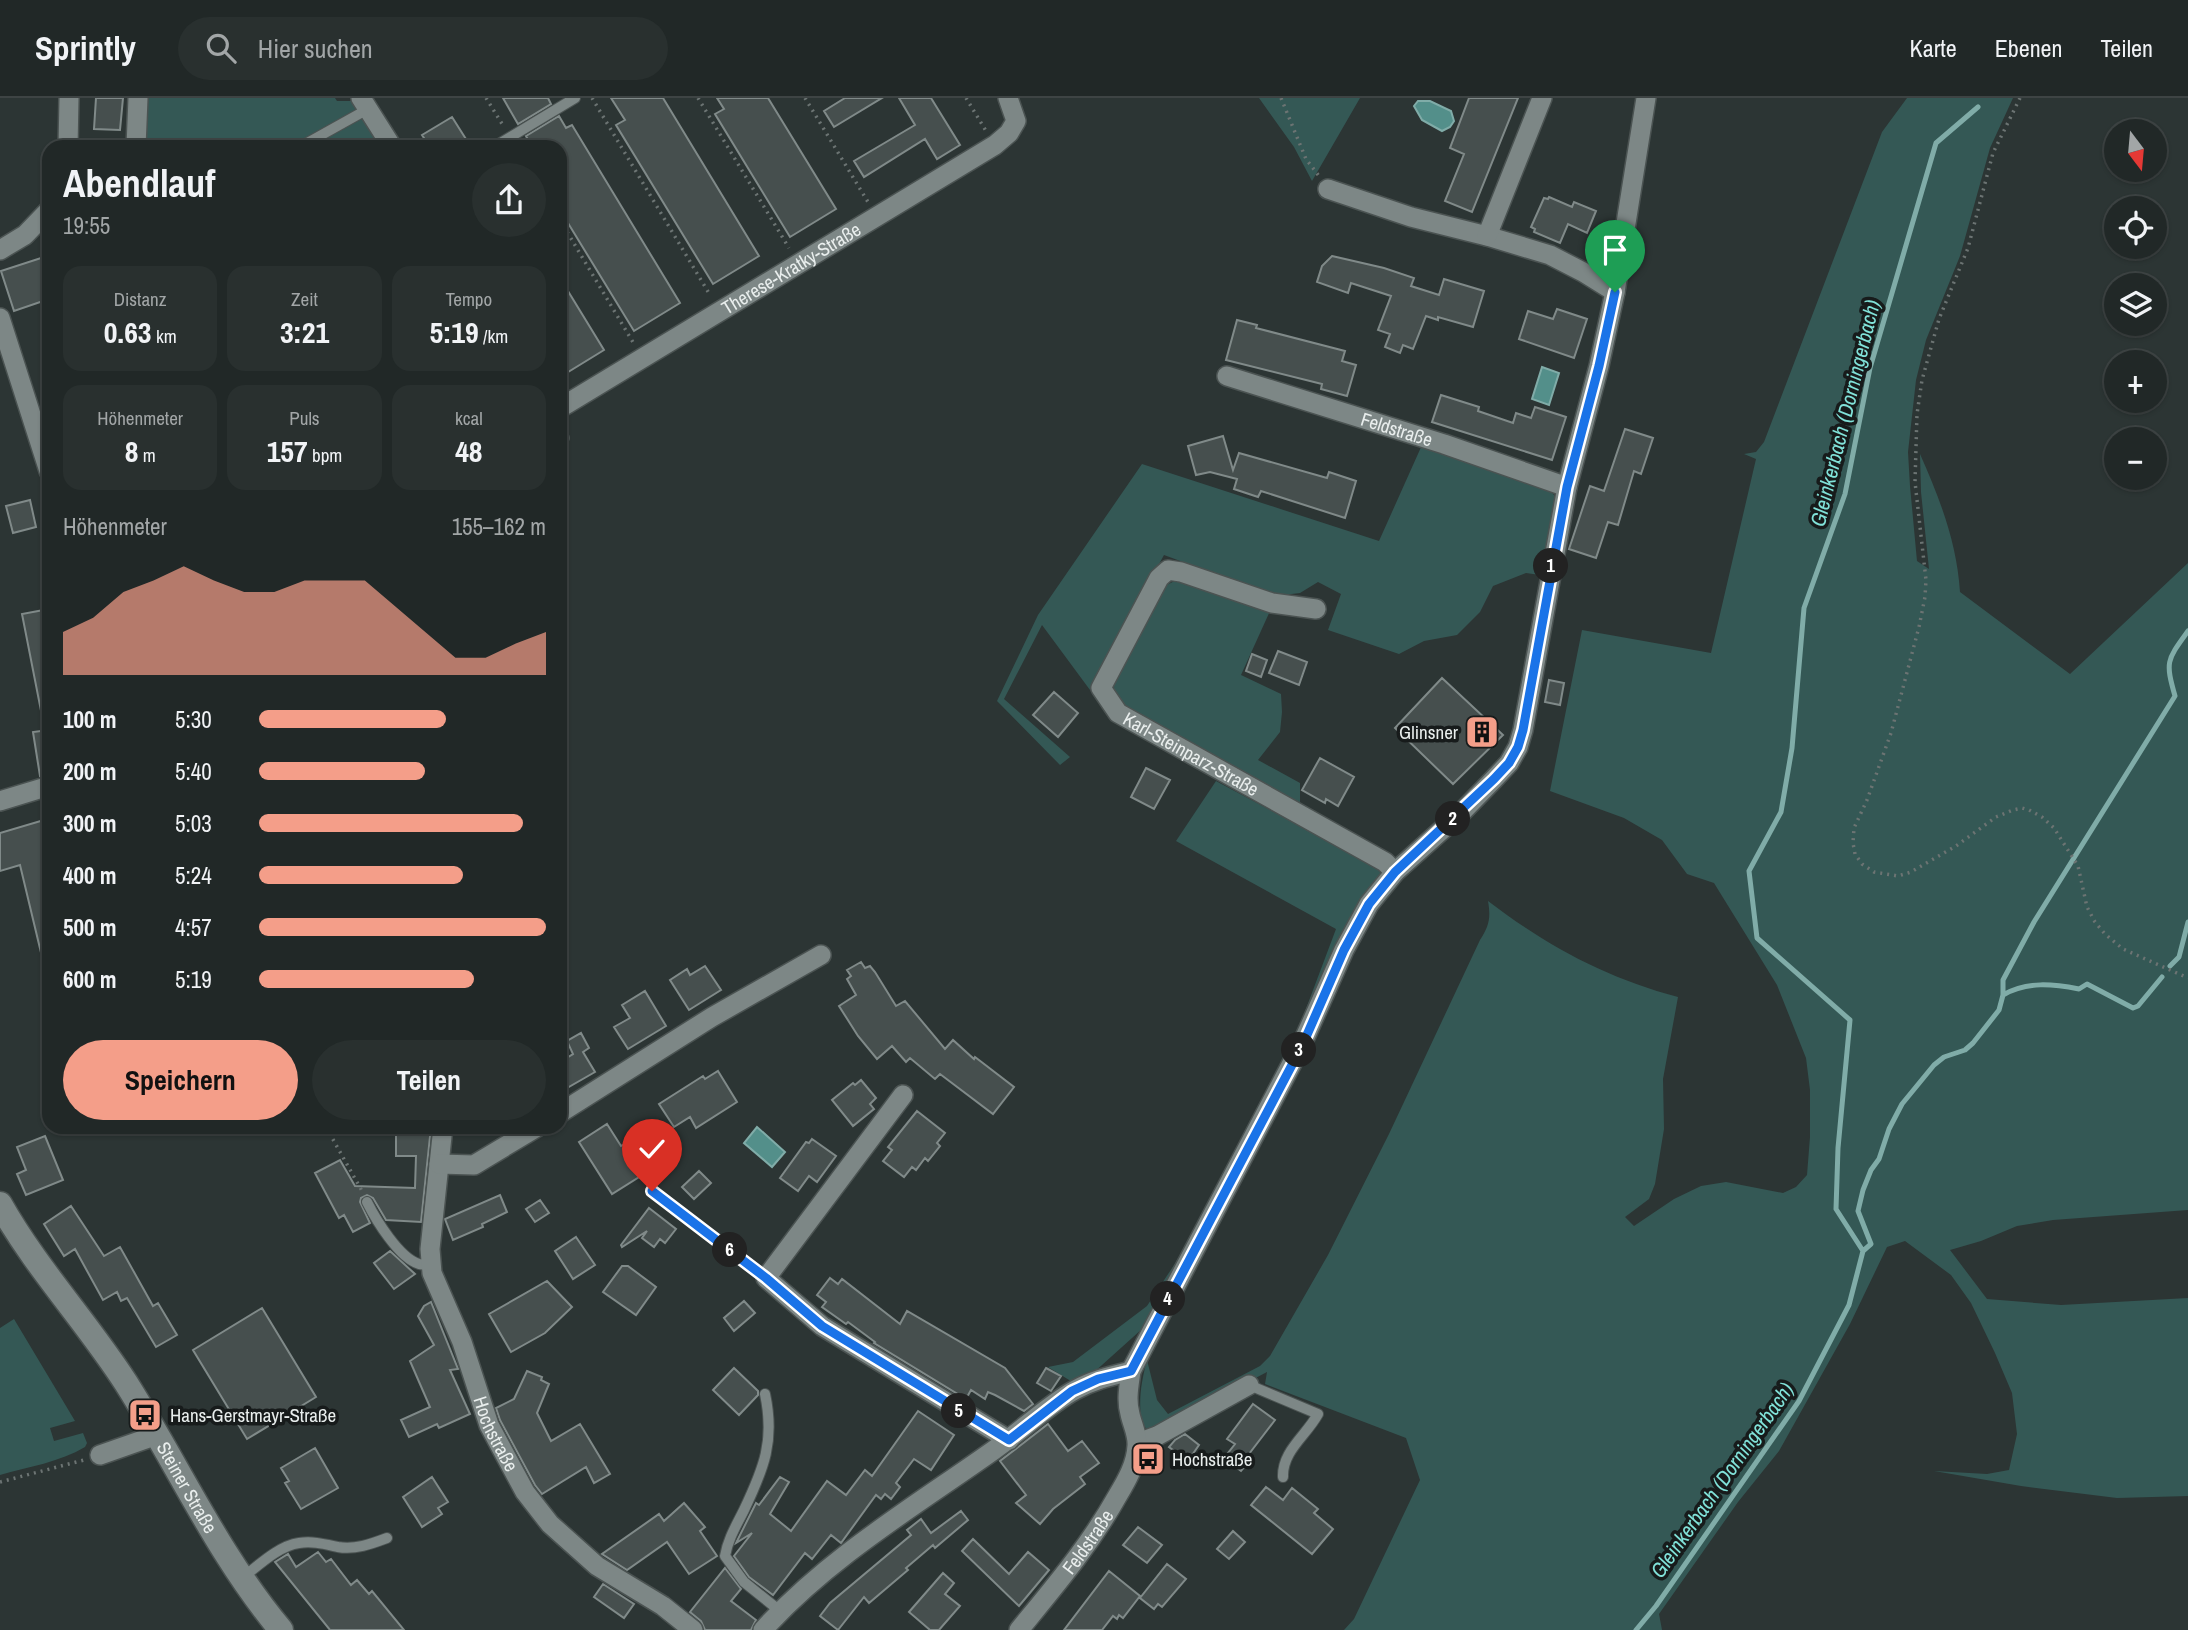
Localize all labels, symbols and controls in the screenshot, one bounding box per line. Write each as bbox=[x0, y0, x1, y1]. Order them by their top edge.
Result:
search box bbox=[178, 17, 668, 80]
text: Sprintly bbox=[35, 26, 136, 70]
icon: search bbox=[202, 29, 240, 67]
text: Hier suchen bbox=[258, 31, 373, 66]
text: Karte bbox=[1910, 32, 1957, 64]
text: Ebenen bbox=[1995, 32, 2062, 64]
text: Teilen bbox=[2100, 32, 2153, 64]
north arrow bbox=[2104, 119, 2166, 182]
map controls bbox=[2104, 119, 2167, 490]
text: Abendlauf bbox=[63, 158, 215, 209]
button: share bbox=[472, 163, 546, 237]
button: locate bbox=[2104, 196, 2167, 259]
text: 19:55 bbox=[63, 210, 110, 241]
street label: Therese-Kratky-Straße bbox=[716, 216, 866, 320]
pin bbox=[1585, 220, 1645, 292]
icon: arrive bbox=[1596, 231, 1634, 269]
button: layers bbox=[2104, 273, 2167, 336]
text: Distanz bbox=[114, 286, 167, 312]
text: Zeit bbox=[291, 286, 318, 312]
text: Tempo bbox=[445, 286, 492, 312]
water label: Gleinkerbach (Dorningerbach) bbox=[1803, 296, 1887, 529]
text: 0.63 bbox=[104, 312, 152, 352]
text: 3:21 bbox=[280, 312, 329, 352]
text: 5:19 bbox=[429, 312, 479, 352]
text: km bbox=[152, 323, 177, 349]
text: /km bbox=[479, 323, 508, 349]
button: + bbox=[2104, 350, 2167, 413]
text: Höhenmeter bbox=[97, 405, 183, 431]
text: Puls bbox=[289, 405, 320, 431]
text: kcal bbox=[455, 405, 483, 431]
street label: Feldstraße bbox=[1358, 406, 1436, 453]
button: − bbox=[2104, 427, 2167, 490]
text: 8 bbox=[125, 431, 138, 471]
text: 157 bbox=[267, 431, 308, 471]
text: 48 bbox=[455, 431, 483, 471]
text: m bbox=[138, 442, 156, 468]
text: bpm bbox=[308, 442, 342, 468]
text: Höhenmeter bbox=[63, 511, 167, 542]
text: 155–162 m bbox=[452, 511, 546, 542]
pin: 1 bbox=[1534, 548, 1568, 584]
text: 1 bbox=[1546, 552, 1555, 578]
text: 100 m bbox=[63, 704, 116, 735]
text: 5:30 bbox=[175, 704, 212, 735]
street label: Karl-Steinparz-Straße bbox=[1119, 705, 1264, 802]
building icon: Glinsner bbox=[1463, 713, 1501, 751]
place label: Glinsner bbox=[1399, 719, 1459, 745]
text: 200 m bbox=[63, 756, 116, 787]
text: 5:40 bbox=[175, 756, 212, 787]
pin: 2 bbox=[1436, 802, 1470, 836]
text: 2 bbox=[1448, 805, 1457, 831]
text: 300 m bbox=[63, 808, 116, 839]
text: 5:03 bbox=[175, 808, 212, 839]
text: 400 m bbox=[63, 860, 116, 891]
text: 5:24 bbox=[175, 860, 212, 891]
text: 500 m bbox=[63, 912, 116, 943]
text: 4:57 bbox=[175, 912, 212, 943]
text: 600 m bbox=[63, 964, 116, 995]
text: 5:19 bbox=[175, 964, 212, 995]
pin: 3 bbox=[1282, 1032, 1316, 1068]
text: 3 bbox=[1294, 1036, 1303, 1062]
button: Speichern bbox=[63, 1040, 298, 1120]
button: Teilen bbox=[312, 1040, 546, 1120]
pin bbox=[622, 1119, 682, 1191]
icon: check bbox=[633, 1130, 671, 1168]
pin: 6 bbox=[712, 1232, 748, 1268]
text: 6 bbox=[725, 1236, 734, 1262]
pin: 4 bbox=[1150, 1282, 1186, 1316]
text: 4 bbox=[1163, 1285, 1172, 1311]
water label: Gleinkerbach (Dorningerbach) bbox=[1643, 1376, 1801, 1584]
street label: Hochstraße bbox=[467, 1393, 525, 1476]
pin: 5 bbox=[942, 1394, 976, 1428]
bus stop icon: Hans-Gerstmayr-Straße bbox=[126, 1396, 164, 1434]
text: 5 bbox=[954, 1397, 963, 1423]
place label: Hans-Gerstmayr-Straße bbox=[170, 1402, 336, 1428]
street label: Steiner Straße bbox=[151, 1437, 224, 1538]
bus stop icon: Hochstraße bbox=[1129, 1440, 1167, 1478]
place label: Hochstraße bbox=[1172, 1446, 1253, 1472]
street label: Feldstraße bbox=[1056, 1504, 1119, 1580]

